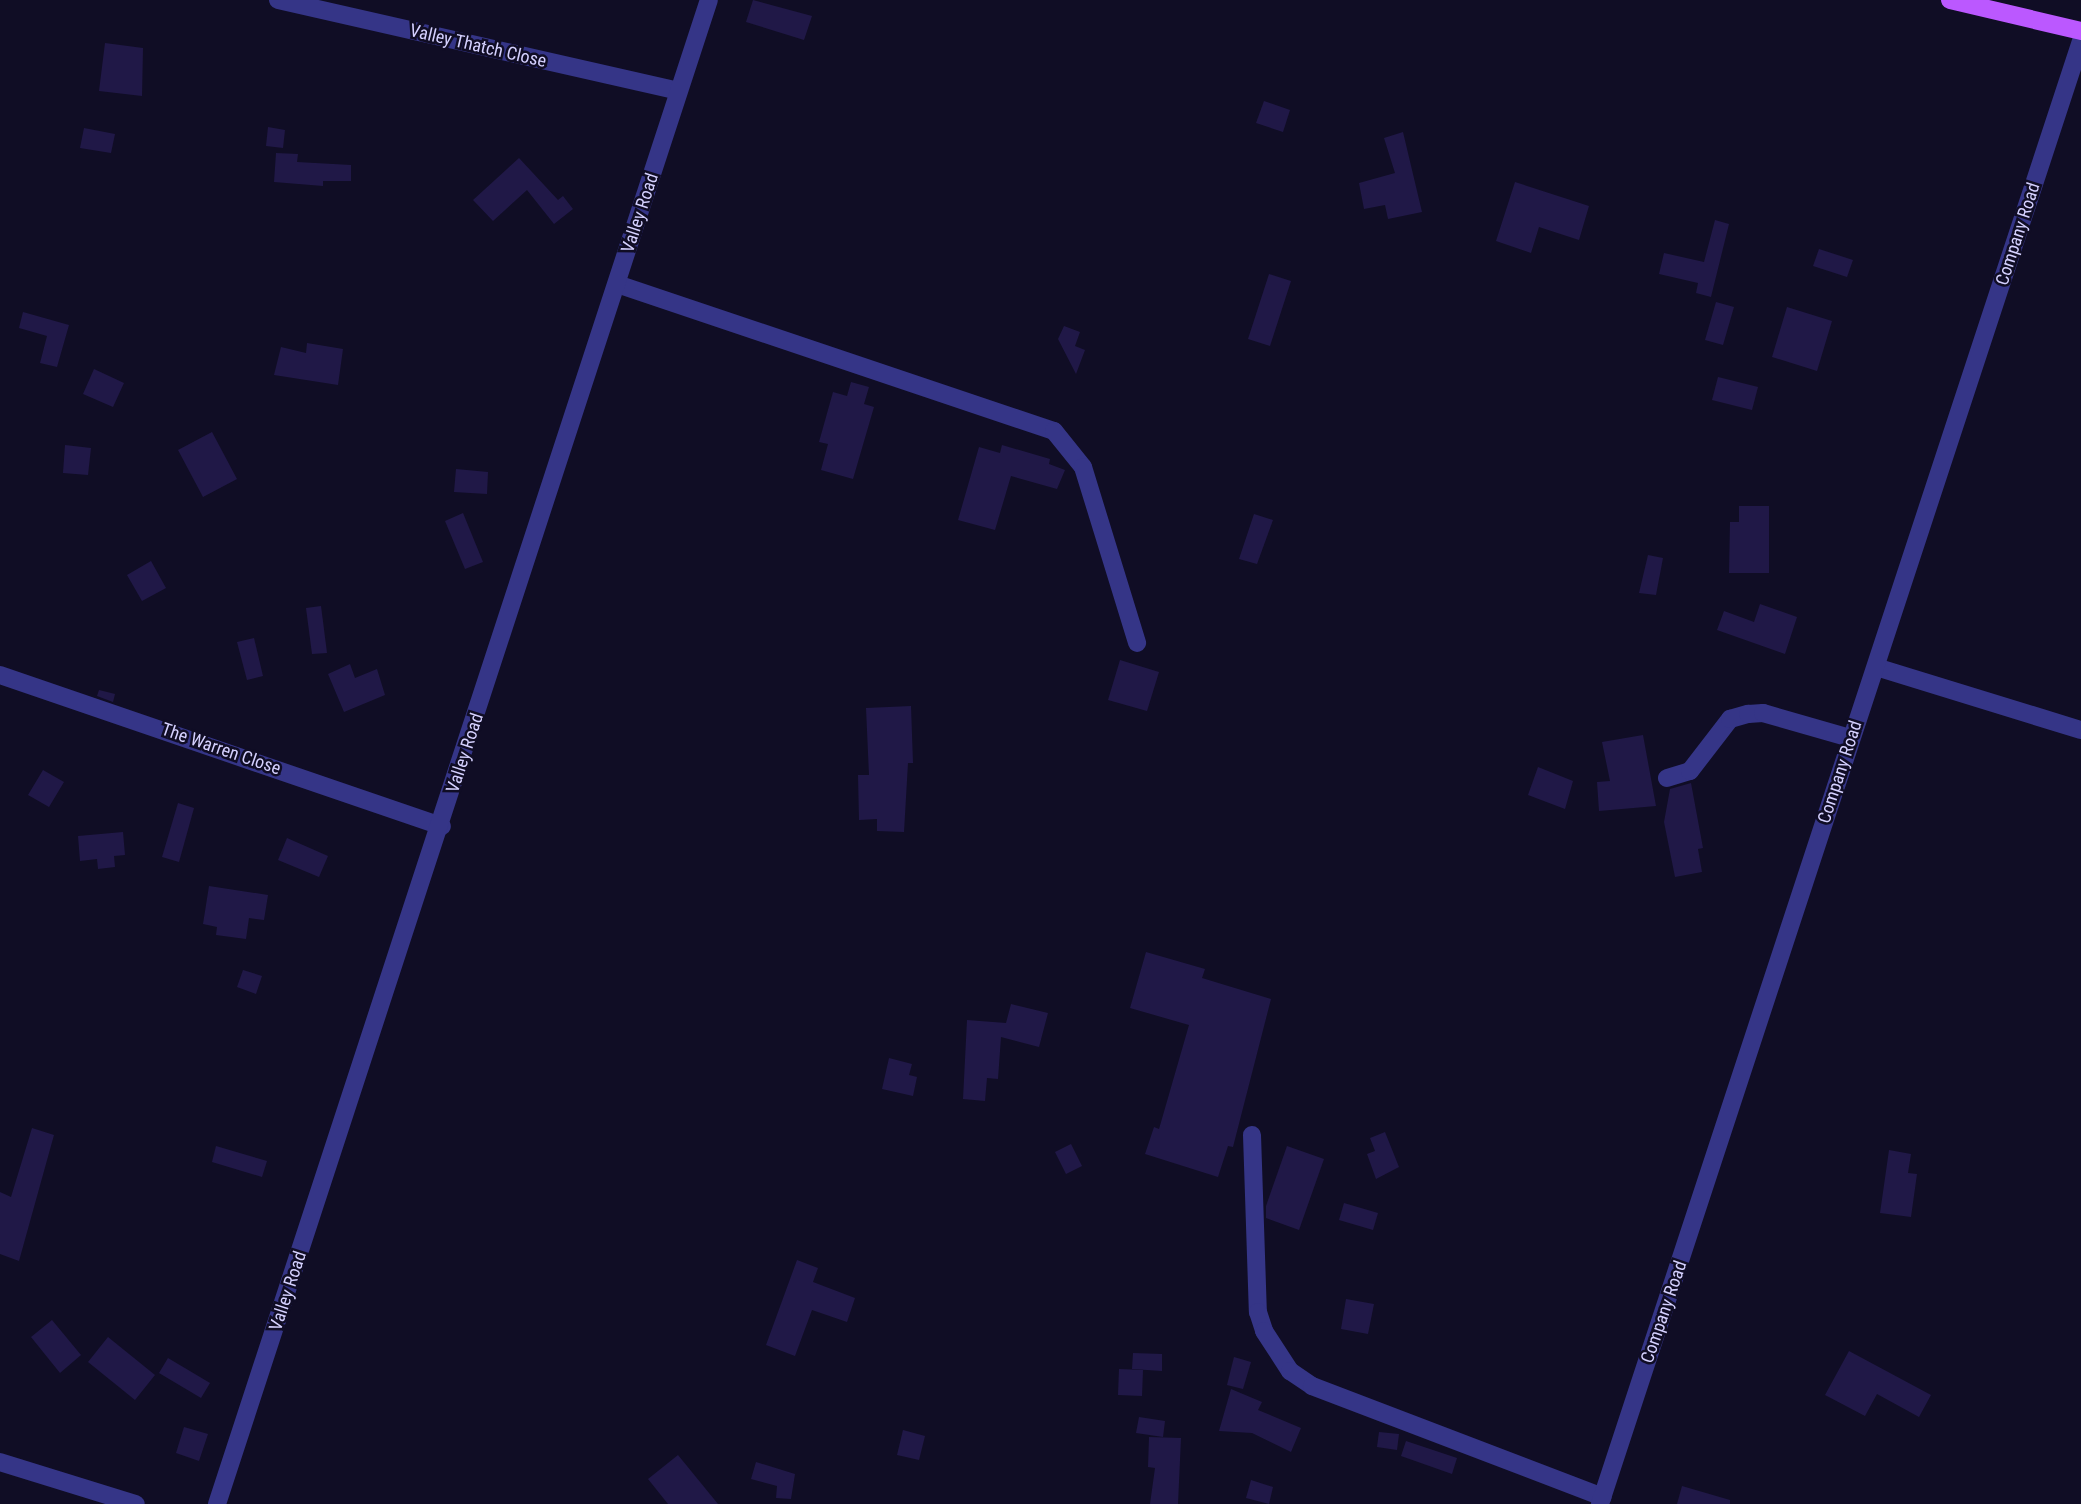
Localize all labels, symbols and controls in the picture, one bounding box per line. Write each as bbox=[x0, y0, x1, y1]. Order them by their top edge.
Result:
street label: Valley Thatch Close bbox=[408, 20, 548, 72]
street label: Valley Road bbox=[617, 170, 663, 256]
street label: Company Road bbox=[1991, 180, 2045, 288]
street label: Valley Road bbox=[442, 710, 488, 796]
street label: The Warren Close bbox=[158, 718, 284, 780]
street label: Company Road bbox=[1813, 718, 1867, 826]
street label: Valley Road bbox=[265, 1248, 311, 1334]
street label: Company Road bbox=[1636, 1258, 1692, 1366]

